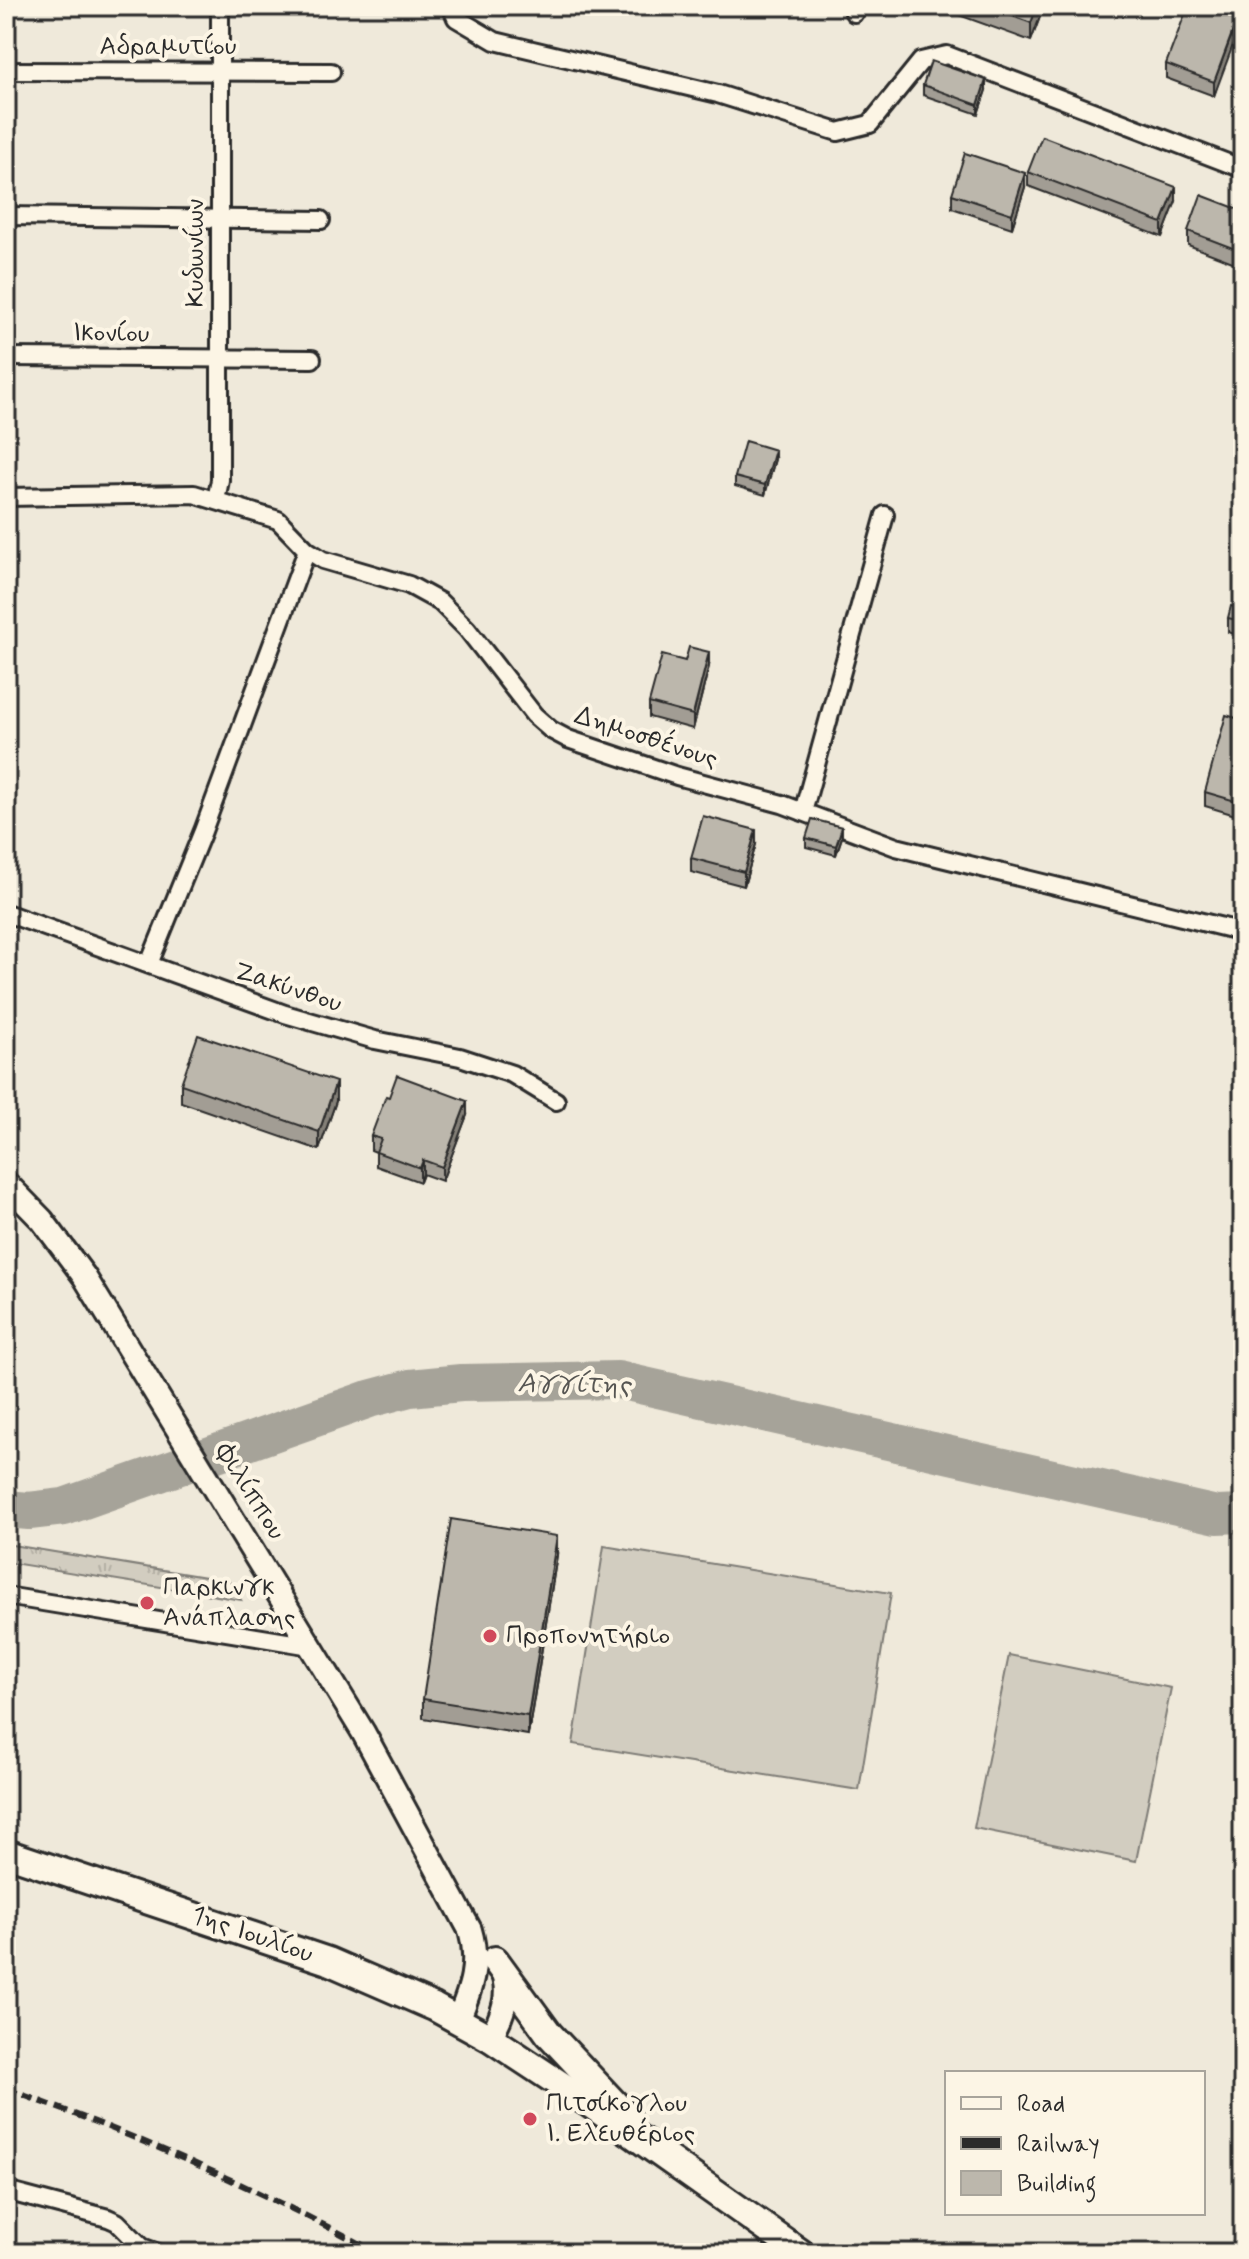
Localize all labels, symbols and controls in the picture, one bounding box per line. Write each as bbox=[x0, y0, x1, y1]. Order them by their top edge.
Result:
street label: Αδραμυτίου bbox=[100, 30, 237, 64]
street label: Κυδωνίων bbox=[179, 199, 213, 307]
street label: Ικονίου bbox=[72, 316, 150, 352]
street label: Δημοσθένους bbox=[570, 699, 722, 777]
street label: Ζακύνθου bbox=[230, 955, 346, 1021]
water label: Αγγίτης bbox=[517, 1366, 633, 1405]
street label: Φιλίππου bbox=[207, 1437, 293, 1547]
place label: Παρκινγκ Ανάπλασης bbox=[163, 1571, 295, 1635]
marker: Παρκινγκ Ανάπλασης bbox=[138, 1594, 156, 1612]
place label: Προπονητήριο bbox=[506, 1619, 670, 1653]
marker: Προπονητήριο bbox=[481, 1627, 499, 1645]
street label: 1ης Ιουλίου bbox=[187, 1898, 317, 1972]
legend bbox=[945, 2071, 1205, 2215]
place label: Πιτσίκογλου Ι. Ελευθέριος bbox=[546, 2087, 695, 2151]
text: Road bbox=[1017, 2089, 1065, 2120]
marker: Πιτσίκογλου Ι. Ελευθέριος bbox=[521, 2110, 539, 2128]
text: Railway bbox=[1017, 2129, 1100, 2160]
text: Building bbox=[1017, 2169, 1097, 2203]

